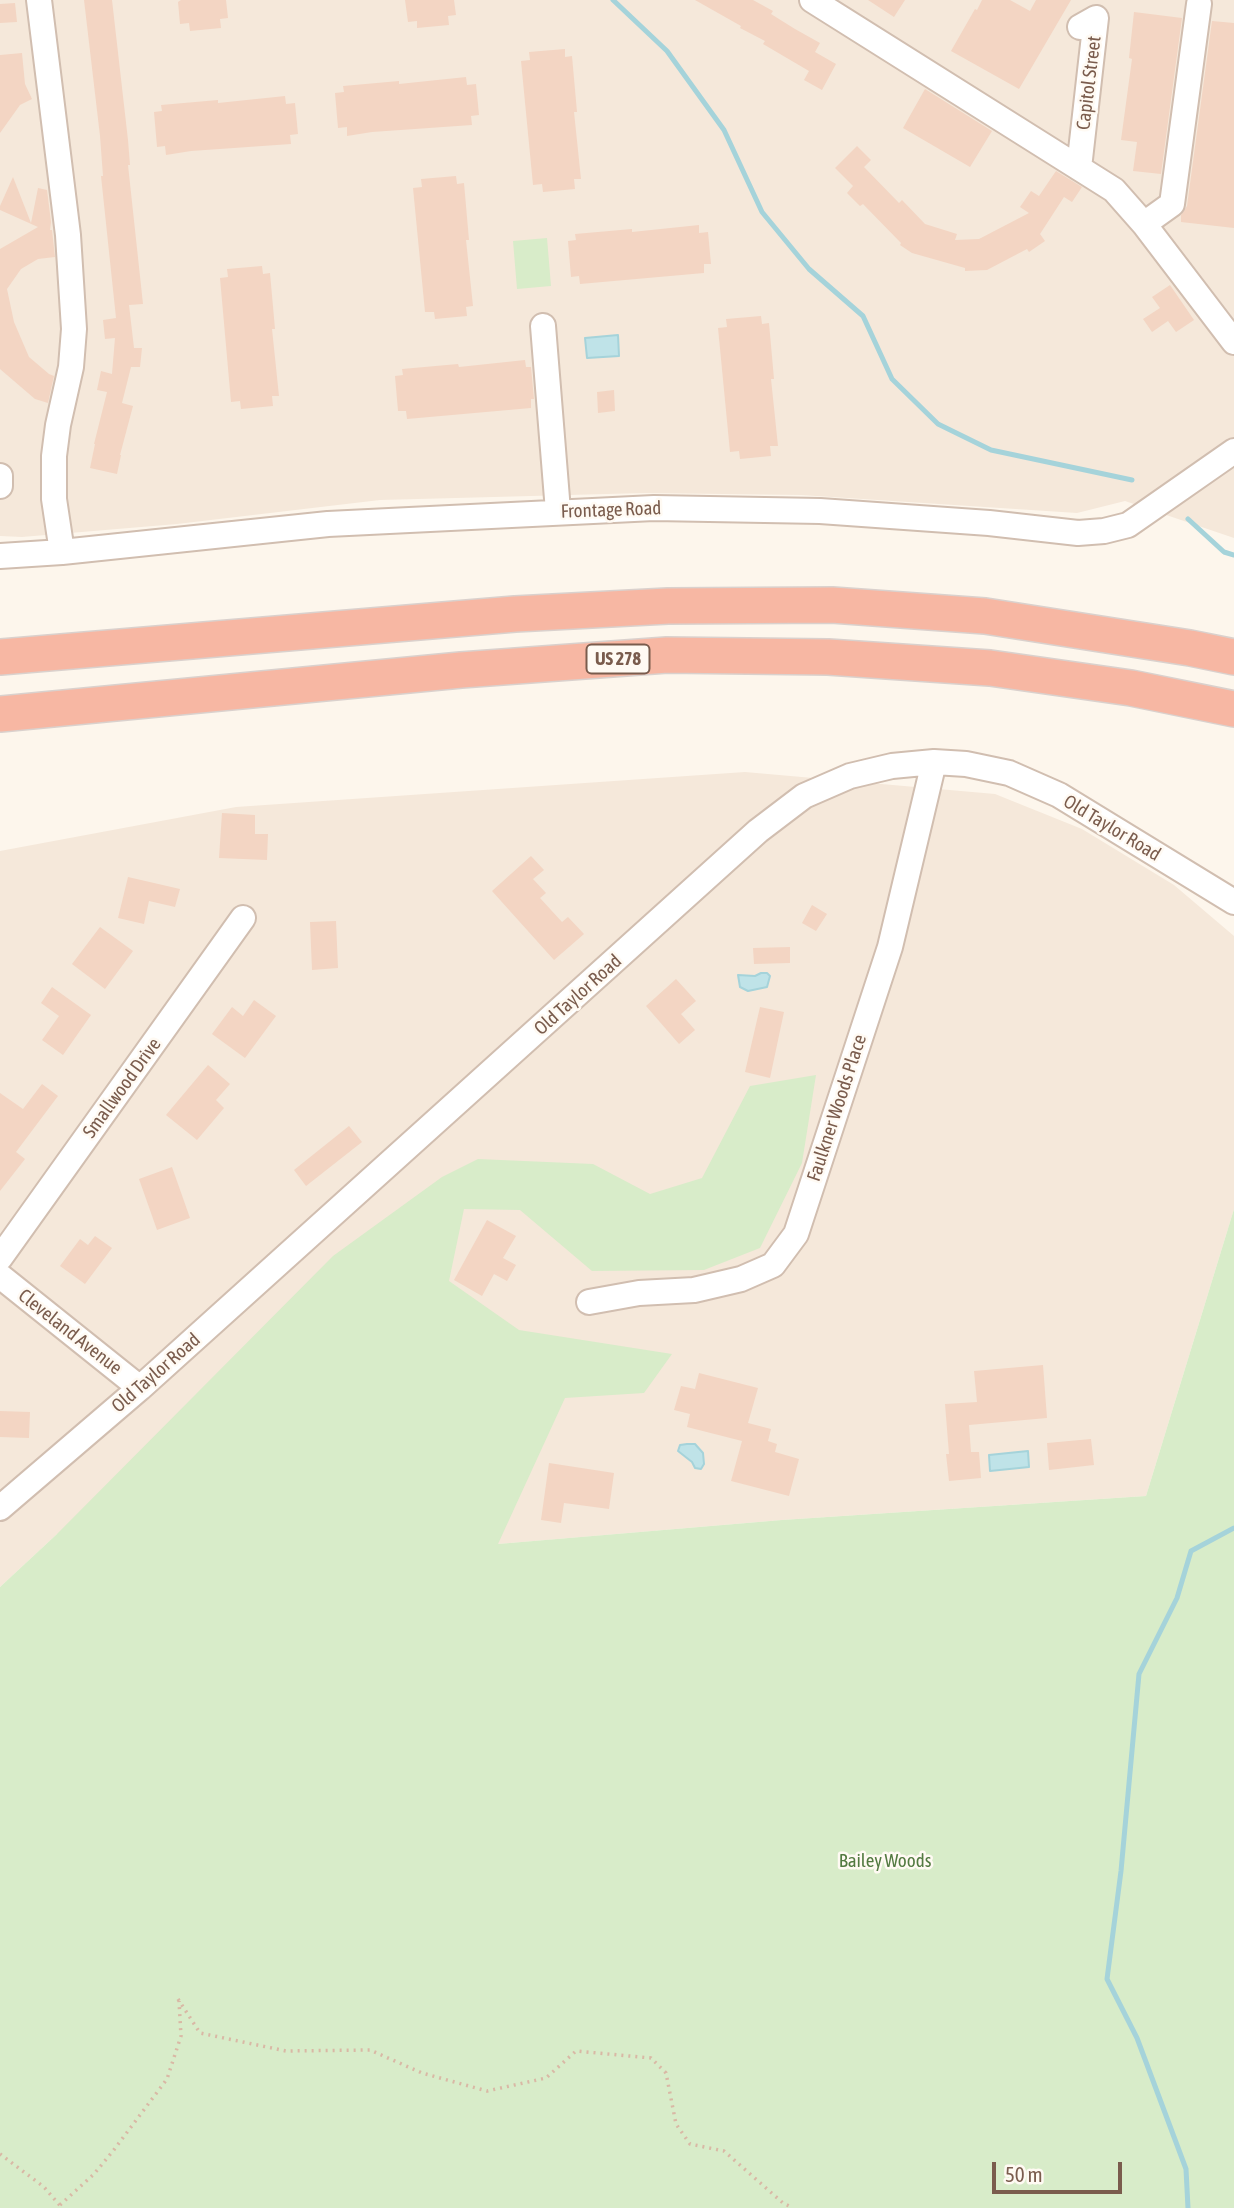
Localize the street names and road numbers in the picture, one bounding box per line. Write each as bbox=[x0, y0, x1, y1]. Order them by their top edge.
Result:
street label: Capitol Street bbox=[1072, 35, 1106, 131]
street label: Frontage Road bbox=[560, 497, 662, 523]
road number: US 278 bbox=[586, 644, 650, 674]
street label: Old Taylor Road bbox=[1059, 790, 1165, 866]
street label: Old Taylor Road bbox=[530, 950, 626, 1040]
street label: Faulkner Woods Place bbox=[803, 1032, 871, 1184]
street label: Smallwood Drive bbox=[78, 1034, 166, 1142]
street label: Cleveland Avenue bbox=[14, 1284, 126, 1380]
street label: Old Taylor Road bbox=[107, 1328, 205, 1418]

